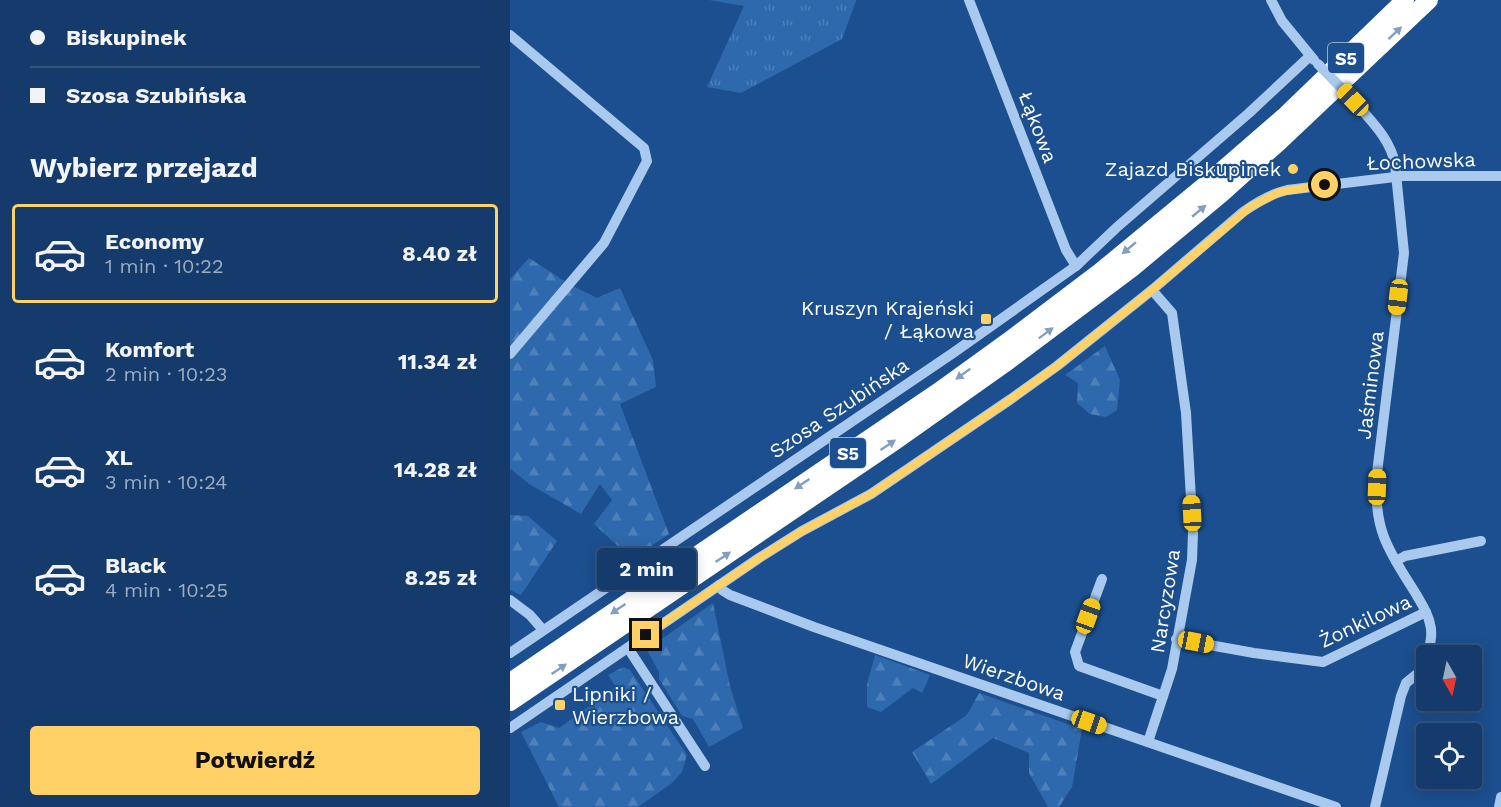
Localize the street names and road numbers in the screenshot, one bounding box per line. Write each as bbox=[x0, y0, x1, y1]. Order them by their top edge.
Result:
road number: S5 bbox=[1328, 43, 1364, 73]
street label: Łąkowa bbox=[1013, 88, 1063, 166]
street label: Łochowska bbox=[1366, 147, 1476, 175]
street label: Jaśminowa bbox=[1351, 329, 1389, 441]
street label: Szosa Szubińska bbox=[765, 353, 913, 463]
road number: S5 bbox=[830, 438, 866, 468]
street label: Narcyzowa bbox=[1145, 547, 1185, 655]
street label: Żonkilowa bbox=[1315, 589, 1415, 653]
street label: Wierzbowa bbox=[960, 648, 1068, 706]

